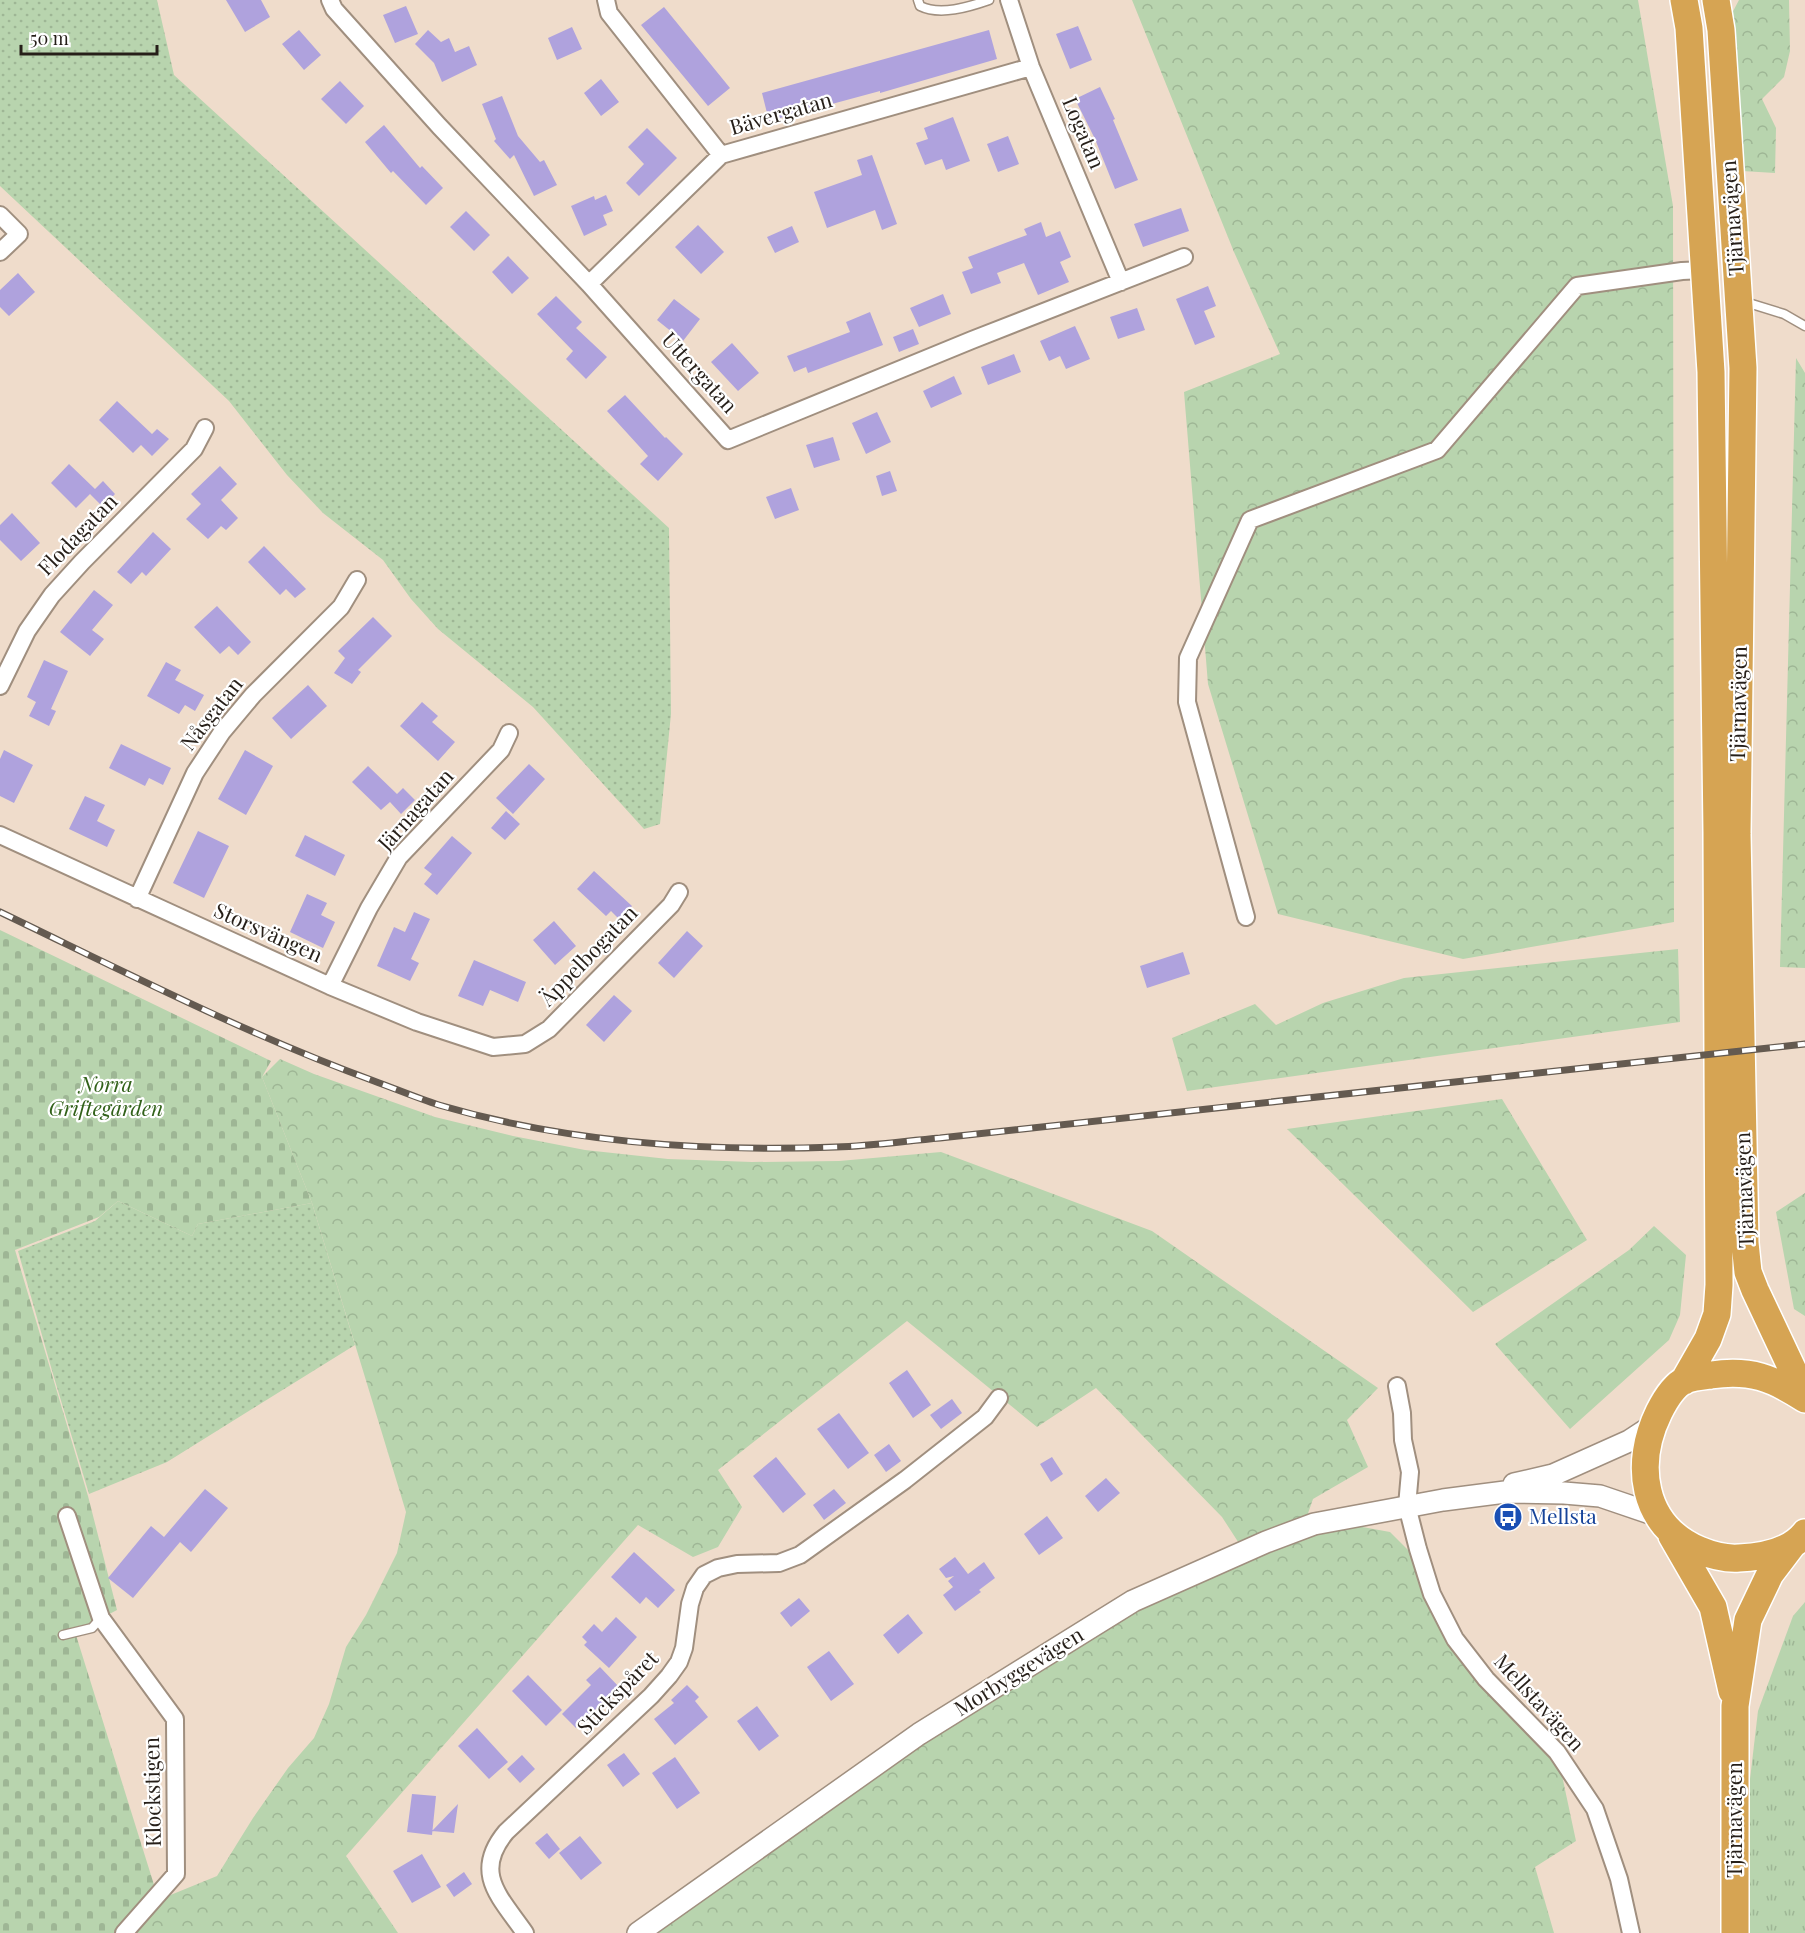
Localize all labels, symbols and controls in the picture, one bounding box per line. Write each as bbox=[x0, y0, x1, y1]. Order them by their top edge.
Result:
scale bar bbox=[21, 18, 158, 56]
text: 50 m bbox=[30, 26, 69, 50]
street label: Bävergatan bbox=[726, 84, 835, 140]
street label: Logatan bbox=[1057, 92, 1113, 173]
street label: Tjärnavägen bbox=[1713, 159, 1749, 277]
street label: Uttergatan bbox=[657, 325, 745, 419]
street label: Flodagatan bbox=[31, 486, 123, 581]
street label: Tjärnavägen bbox=[1722, 645, 1752, 762]
street label: Nåsgatan bbox=[173, 670, 248, 755]
street label: Järnagatan bbox=[370, 761, 459, 856]
street label: Storsvängen bbox=[210, 895, 328, 968]
street label: Äppelbogatan bbox=[532, 898, 643, 1012]
park label: Norra Griftegården bbox=[49, 1069, 163, 1121]
street label: Tjärnavägen bbox=[1727, 1131, 1759, 1249]
bus stop icon: Mellsta bbox=[1492, 1501, 1524, 1533]
place label: Mellsta bbox=[1529, 1501, 1597, 1529]
street label: Morbyggevägen bbox=[948, 1619, 1088, 1721]
street label: Stickspåret bbox=[570, 1643, 664, 1739]
street label: Mellstavägen bbox=[1489, 1647, 1592, 1757]
street label: Klockstigen bbox=[136, 1736, 166, 1847]
street label: Tjärnavägen bbox=[1719, 1762, 1747, 1878]

